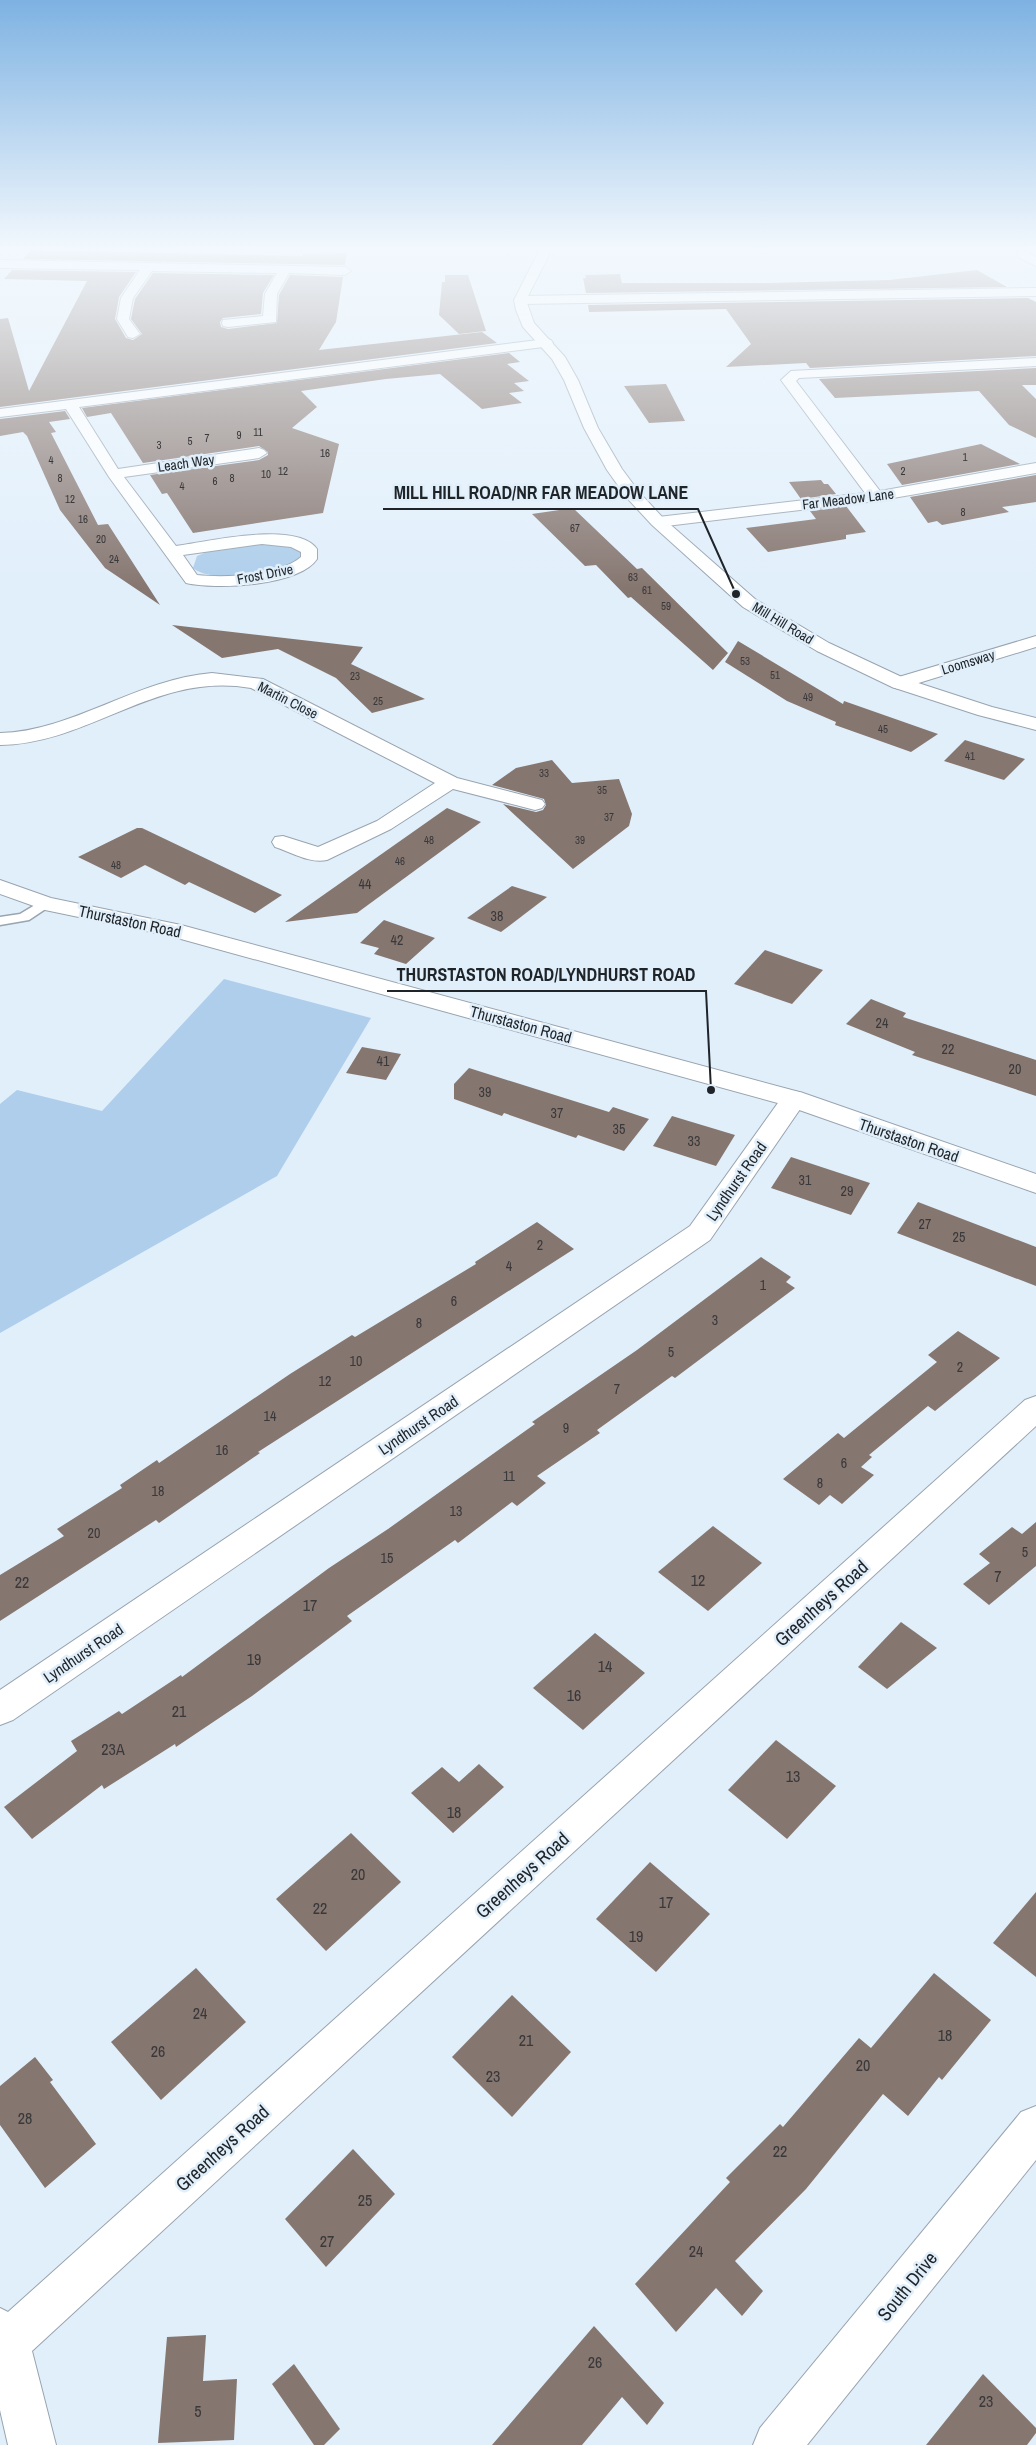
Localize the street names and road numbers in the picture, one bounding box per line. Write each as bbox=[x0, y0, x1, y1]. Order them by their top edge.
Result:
street label: Leach Way bbox=[157, 450, 216, 476]
street label: Far Meadow Lane bbox=[801, 484, 895, 514]
street label: Frost Drive bbox=[235, 560, 295, 588]
street label: Mill Hill Road bbox=[749, 598, 817, 648]
street label: Loomsway bbox=[939, 645, 997, 679]
street label: Martin Close bbox=[255, 677, 321, 723]
street label: Thurstaston Road bbox=[77, 899, 183, 943]
street label: Thurstaston Road bbox=[468, 1000, 574, 1048]
street label: Thurstaston Road bbox=[856, 1113, 962, 1167]
street label: Lyndhurst Road bbox=[701, 1137, 771, 1225]
street label: Lyndhurst Road bbox=[374, 1390, 462, 1460]
street label: Greenheys Road bbox=[769, 1554, 873, 1652]
street label: Lyndhurst Road bbox=[39, 1618, 127, 1688]
street label: Greenheys Road bbox=[470, 1826, 574, 1924]
street label: Greenheys Road bbox=[170, 2099, 274, 2197]
street label: South Drive bbox=[871, 2246, 943, 2326]

